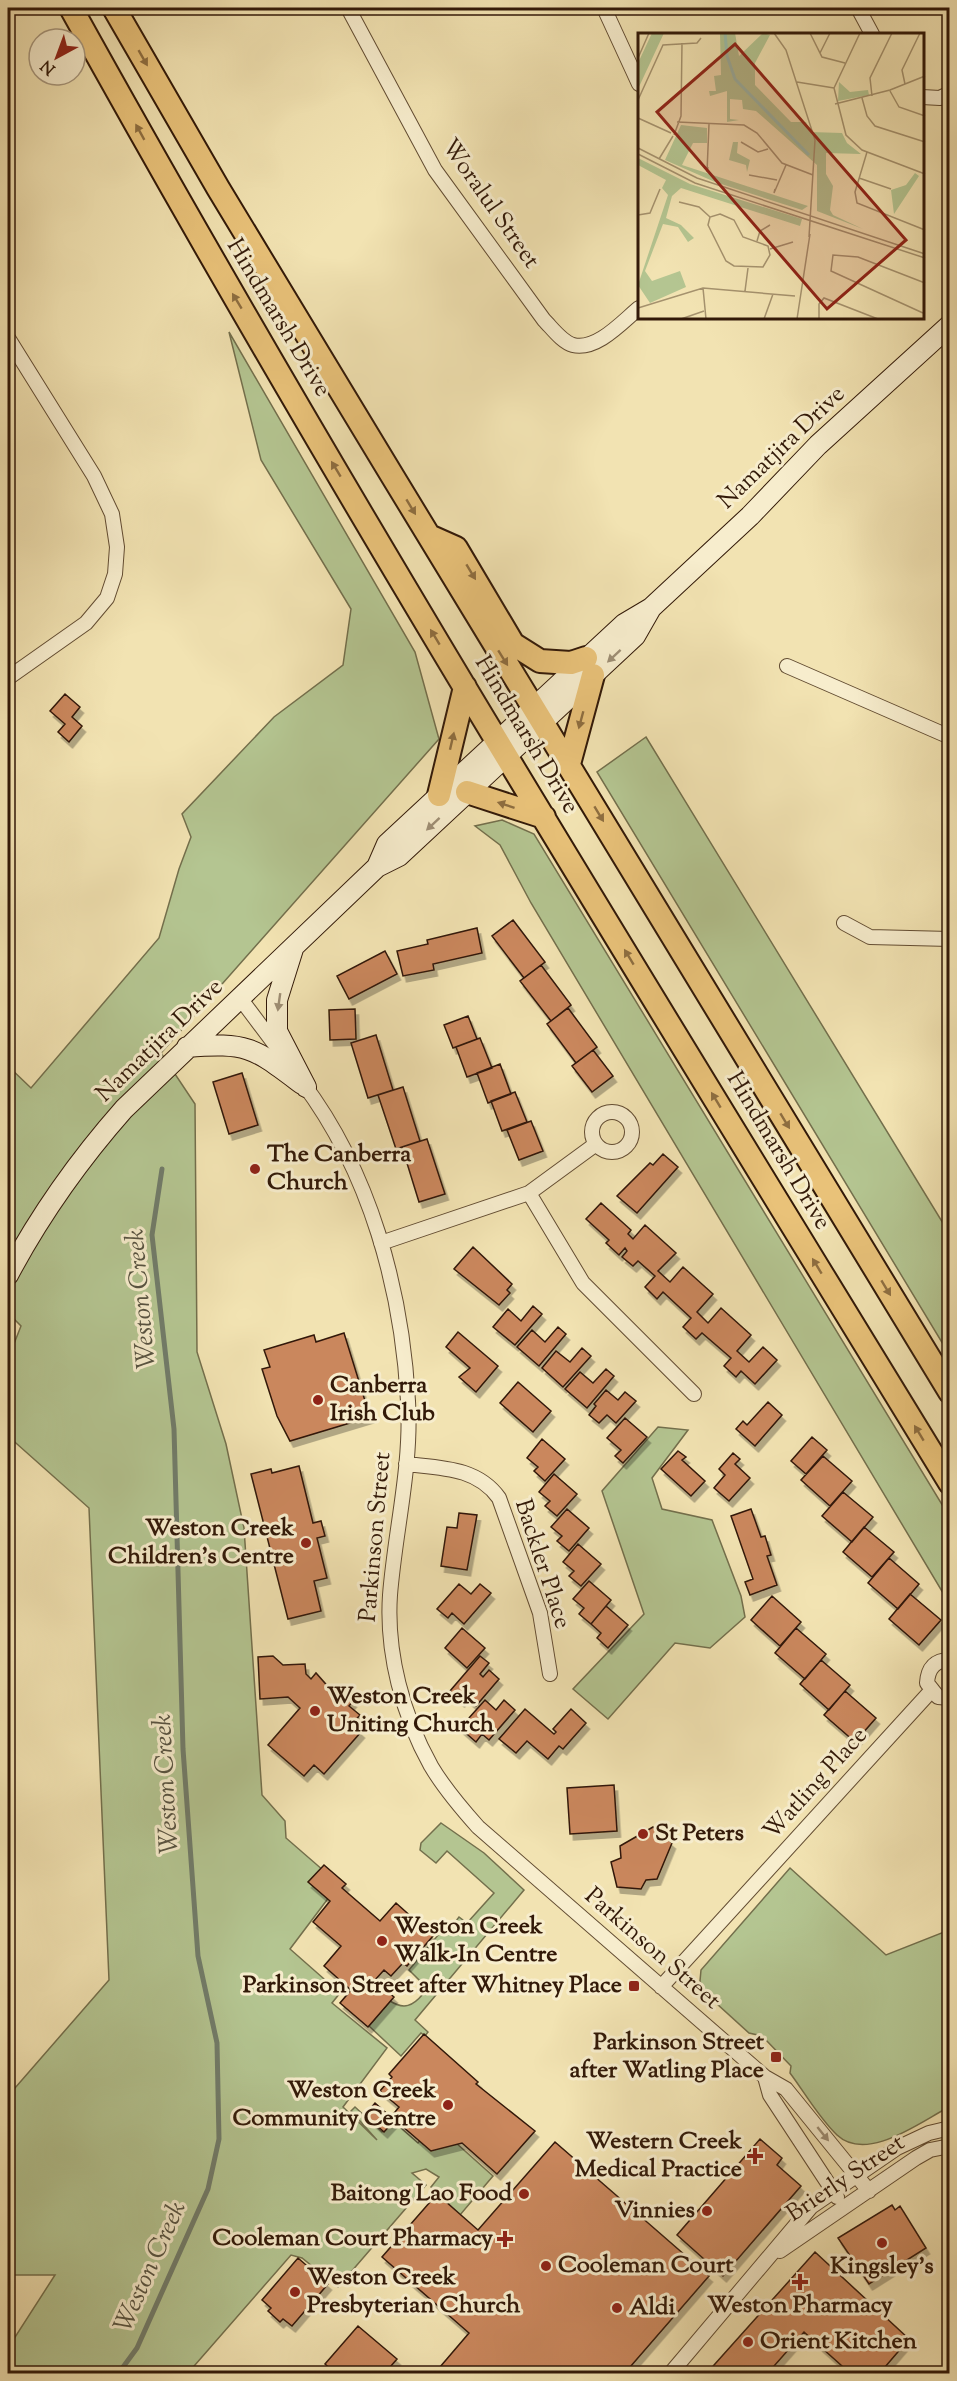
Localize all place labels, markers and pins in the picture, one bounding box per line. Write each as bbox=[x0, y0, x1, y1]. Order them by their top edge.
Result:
place label: The Canberra Church bbox=[267, 1138, 412, 1200]
marker: The Canberra Church bbox=[248, 1162, 262, 1176]
place label: Canberra Irish Club bbox=[330, 1369, 435, 1431]
marker: Canberra Irish Club bbox=[311, 1393, 325, 1407]
place label: Weston Creek Children’s Centre bbox=[108, 1512, 295, 1574]
marker: Weston Creek Children’s Centre bbox=[299, 1536, 313, 1550]
place label: Weston Creek Uniting Church bbox=[327, 1680, 495, 1742]
marker: Weston Creek Uniting Church bbox=[308, 1704, 322, 1718]
place label: St Peters bbox=[655, 1817, 744, 1851]
marker: St Peters bbox=[636, 1827, 650, 1841]
place label: Weston Creek Walk-In Centre bbox=[394, 1910, 557, 1972]
marker: Weston Creek Walk-In Centre bbox=[375, 1934, 389, 1948]
place label: Parkinson Street after Whitney Place bbox=[243, 1969, 622, 2003]
marker: Parkinson Street after Whitney Place bbox=[627, 1979, 641, 1993]
place label: Parkinson Street after Watling Place bbox=[570, 2026, 765, 2088]
marker: Parkinson Street after Watling Place bbox=[769, 2050, 783, 2064]
place label: Weston Creek Community Centre bbox=[233, 2074, 437, 2136]
marker: Weston Creek Community Centre bbox=[441, 2098, 455, 2112]
place label: Western Creek Medical Practice bbox=[575, 2125, 743, 2187]
marker: Western Creek Medical Practice bbox=[746, 2147, 764, 2165]
place label: Baitong Lao Food bbox=[331, 2177, 512, 2211]
marker: Baitong Lao Food bbox=[517, 2187, 531, 2201]
place label: Vinnies bbox=[615, 2194, 695, 2228]
marker: Vinnies bbox=[700, 2204, 714, 2218]
place label: Cooleman Court Pharmacy bbox=[212, 2222, 493, 2256]
marker: Cooleman Court Pharmacy bbox=[498, 2232, 512, 2246]
marker: Kingsley's bbox=[875, 2236, 889, 2250]
place label: Cooleman Court bbox=[558, 2249, 734, 2283]
place label: Kingsley's bbox=[830, 2250, 934, 2284]
marker: Cooleman Court bbox=[539, 2259, 553, 2273]
place label: Weston Creek Presbyterian Church bbox=[307, 2261, 521, 2323]
marker: Weston Pharmacy bbox=[793, 2275, 807, 2289]
marker: Weston Creek Presbyterian Church bbox=[288, 2285, 302, 2299]
place label: Weston Pharmacy bbox=[707, 2289, 893, 2323]
place label: Aldi bbox=[629, 2291, 676, 2325]
marker: Aldi bbox=[610, 2301, 624, 2315]
place label: Orient Kitchen bbox=[760, 2325, 918, 2359]
marker: Orient Kitchen bbox=[741, 2335, 755, 2349]

